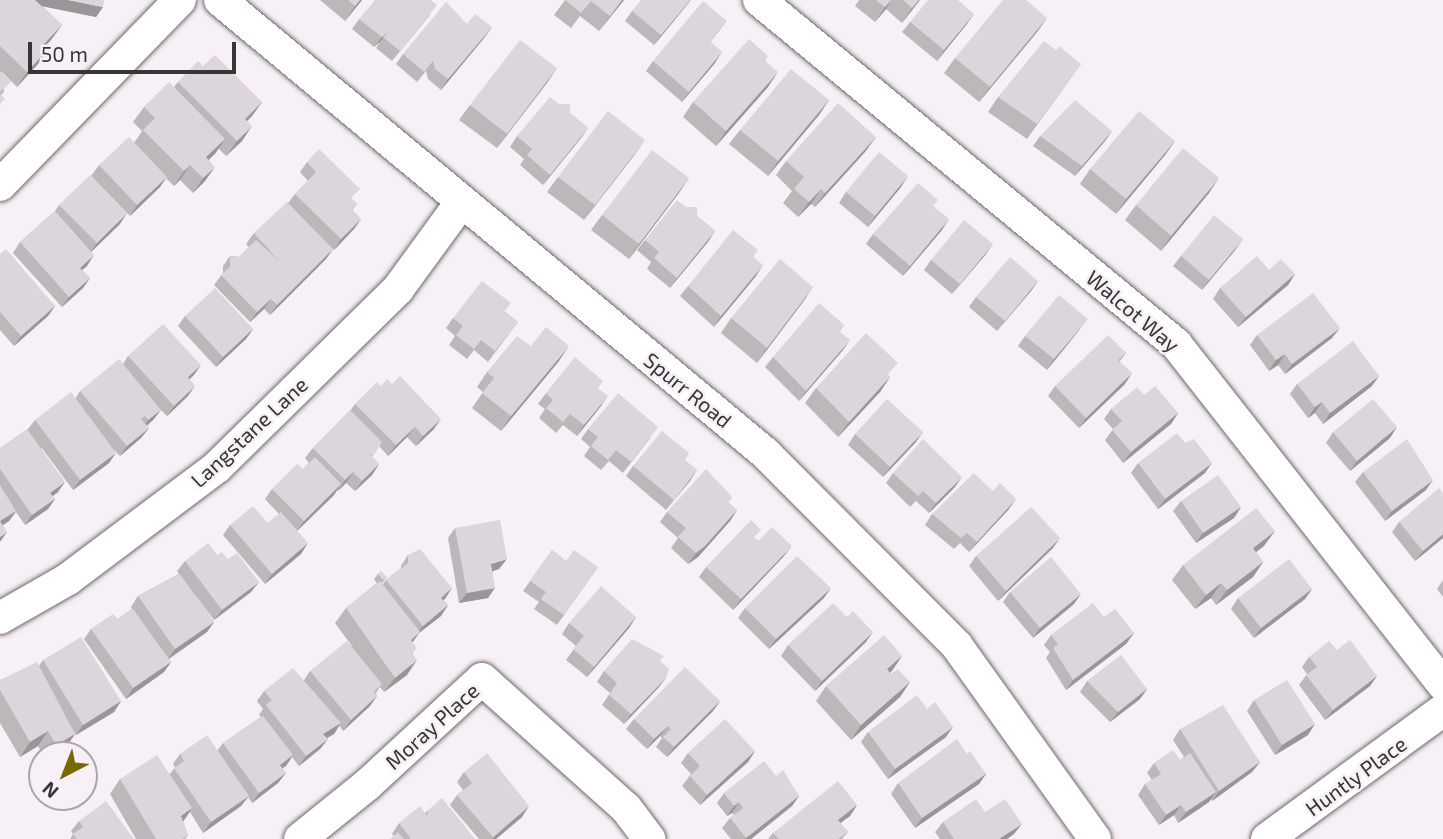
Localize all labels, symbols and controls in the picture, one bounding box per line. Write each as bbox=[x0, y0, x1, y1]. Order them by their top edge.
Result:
scale bar bbox=[32, 28, 240, 72]
text: 50 m bbox=[41, 41, 88, 66]
street label: Walcot Way bbox=[1081, 265, 1185, 357]
street label: Spurr Road bbox=[639, 347, 737, 433]
street label: Langstane Lane bbox=[185, 371, 313, 493]
street label: Moray Place bbox=[380, 677, 484, 775]
street label: Huntly Place bbox=[1300, 731, 1412, 821]
north arrow bbox=[28, 741, 98, 811]
text: N bbox=[37, 777, 63, 804]

